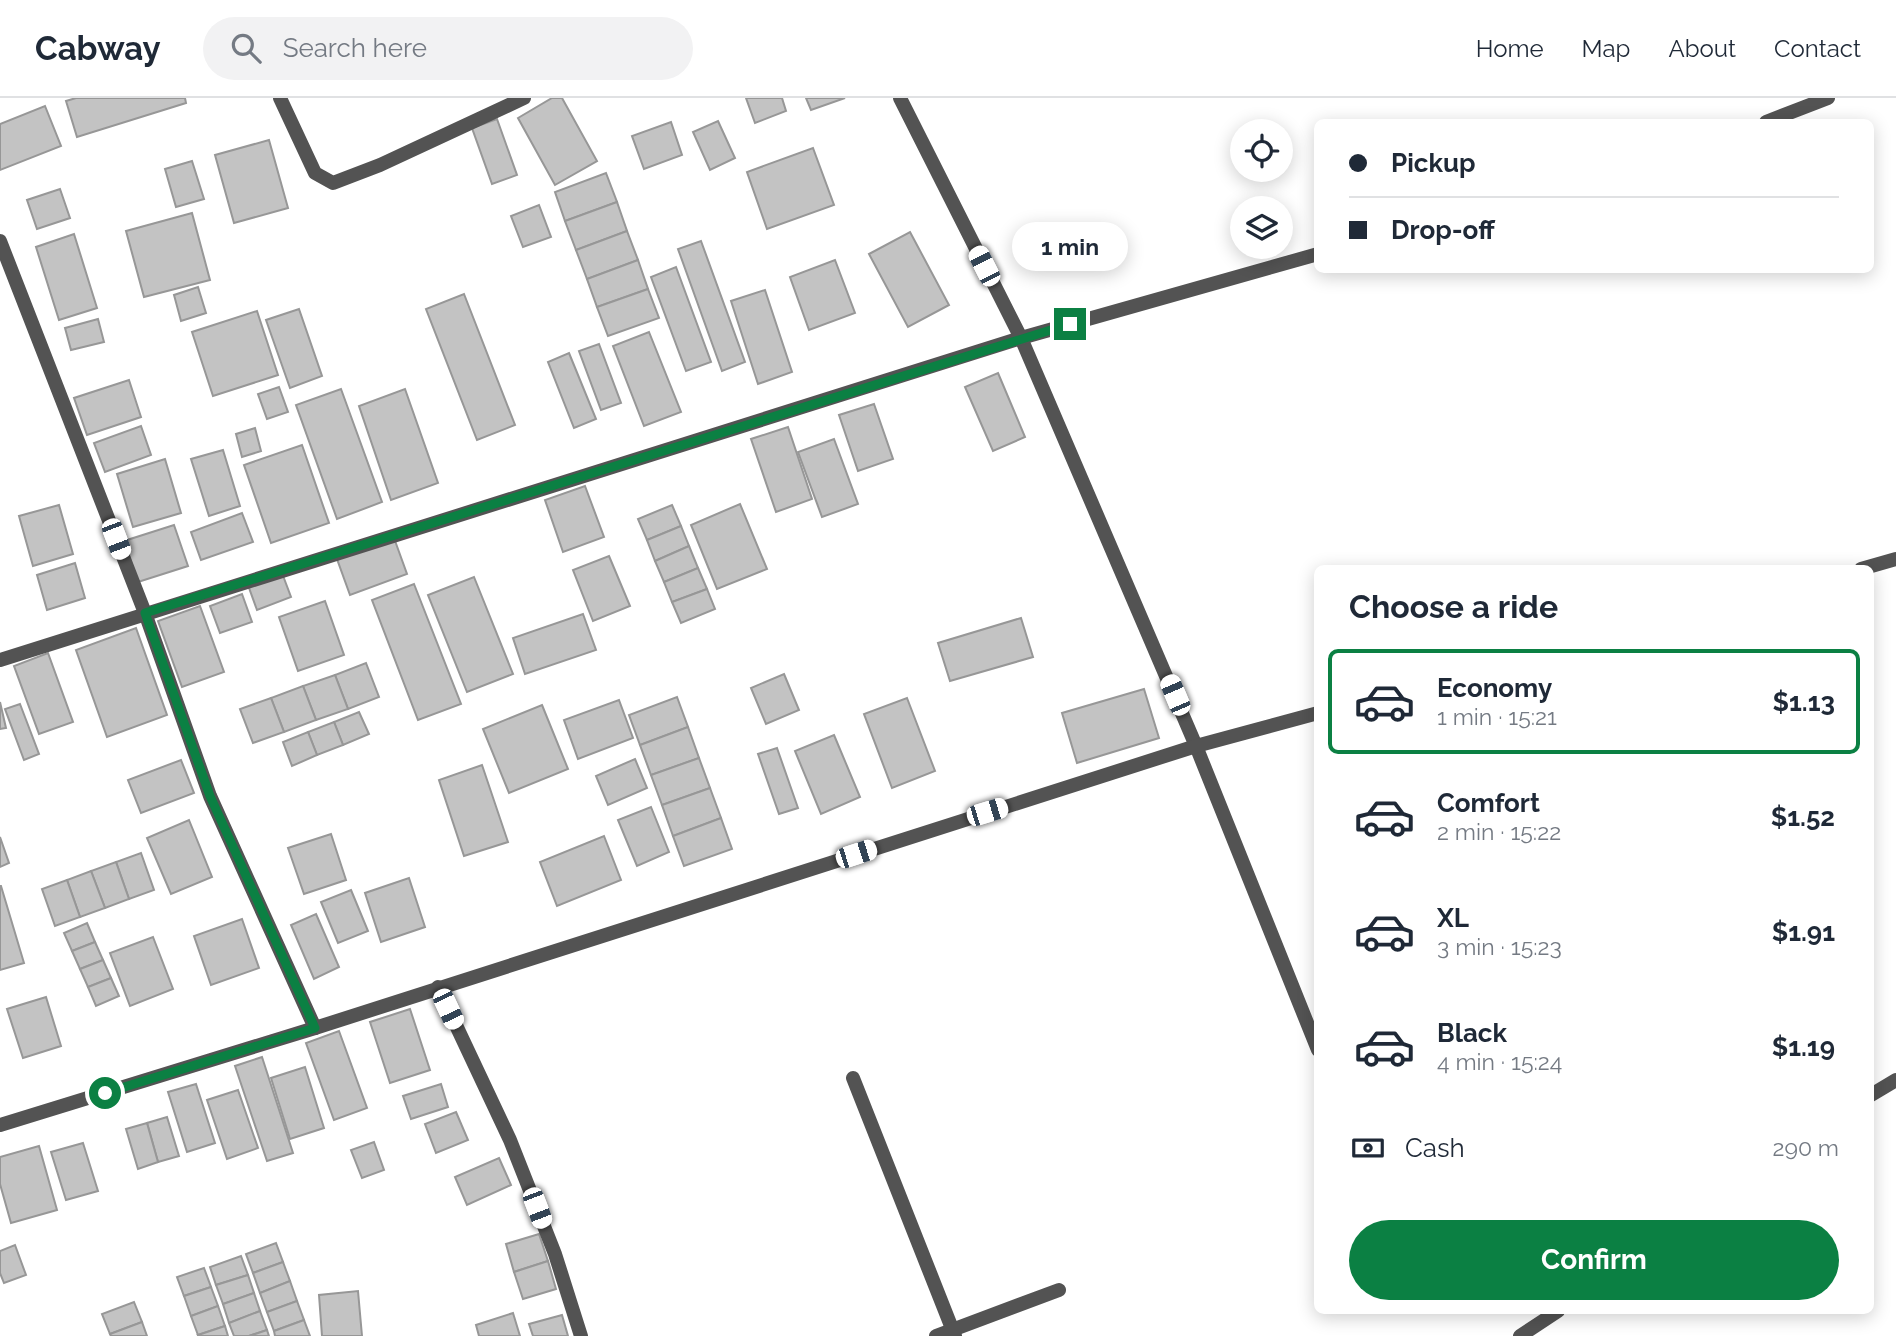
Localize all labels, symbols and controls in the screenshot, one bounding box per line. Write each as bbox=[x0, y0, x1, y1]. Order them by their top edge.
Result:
search box bbox=[203, 17, 693, 80]
text: Cabway bbox=[35, 29, 161, 68]
icon: search bbox=[227, 29, 265, 67]
text: Search here bbox=[283, 33, 427, 63]
text: Home bbox=[1476, 34, 1544, 63]
text: Map bbox=[1582, 34, 1630, 63]
text: About bbox=[1668, 34, 1736, 63]
text: Contact bbox=[1774, 34, 1861, 63]
map controls bbox=[1230, 119, 1293, 259]
button: locate bbox=[1230, 119, 1293, 182]
text: Pickup bbox=[1391, 148, 1476, 178]
button: layers bbox=[1230, 196, 1293, 259]
text: Drop-off bbox=[1391, 215, 1495, 245]
callout: 1 min bbox=[1012, 222, 1128, 272]
text: 1 min bbox=[1041, 233, 1099, 260]
car bbox=[966, 243, 1003, 289]
route end bbox=[1054, 308, 1086, 340]
car bbox=[99, 516, 134, 562]
text: Choose a ride bbox=[1349, 588, 1558, 625]
icon: car bbox=[1353, 670, 1416, 733]
car bbox=[1158, 672, 1193, 718]
text: Economy bbox=[1437, 673, 1552, 703]
text: $1.13 bbox=[1772, 687, 1835, 717]
text: 1 min · 15:21 bbox=[1437, 703, 1557, 730]
icon: car bbox=[1353, 785, 1416, 848]
text: Comfort bbox=[1437, 788, 1540, 818]
car bbox=[964, 796, 1011, 828]
text: $1.52 bbox=[1771, 802, 1835, 832]
text: 2 min · 15:22 bbox=[1437, 818, 1561, 845]
car bbox=[833, 838, 880, 870]
icon: car bbox=[1353, 900, 1416, 963]
text: XL bbox=[1437, 903, 1469, 933]
text: $1.91 bbox=[1772, 917, 1835, 947]
text: 3 min · 15:23 bbox=[1437, 933, 1562, 960]
car bbox=[430, 986, 467, 1032]
icon: car bbox=[1353, 1015, 1416, 1078]
text: Black bbox=[1437, 1018, 1507, 1048]
text: $1.19 bbox=[1772, 1032, 1835, 1062]
text: 4 min · 15:24 bbox=[1437, 1048, 1562, 1075]
route start bbox=[89, 1077, 121, 1109]
icon: cash bbox=[1349, 1129, 1387, 1167]
text: Cash bbox=[1405, 1133, 1465, 1163]
text: 290 m bbox=[1772, 1134, 1839, 1161]
car bbox=[520, 1185, 555, 1231]
button: Confirm bbox=[1349, 1220, 1839, 1300]

